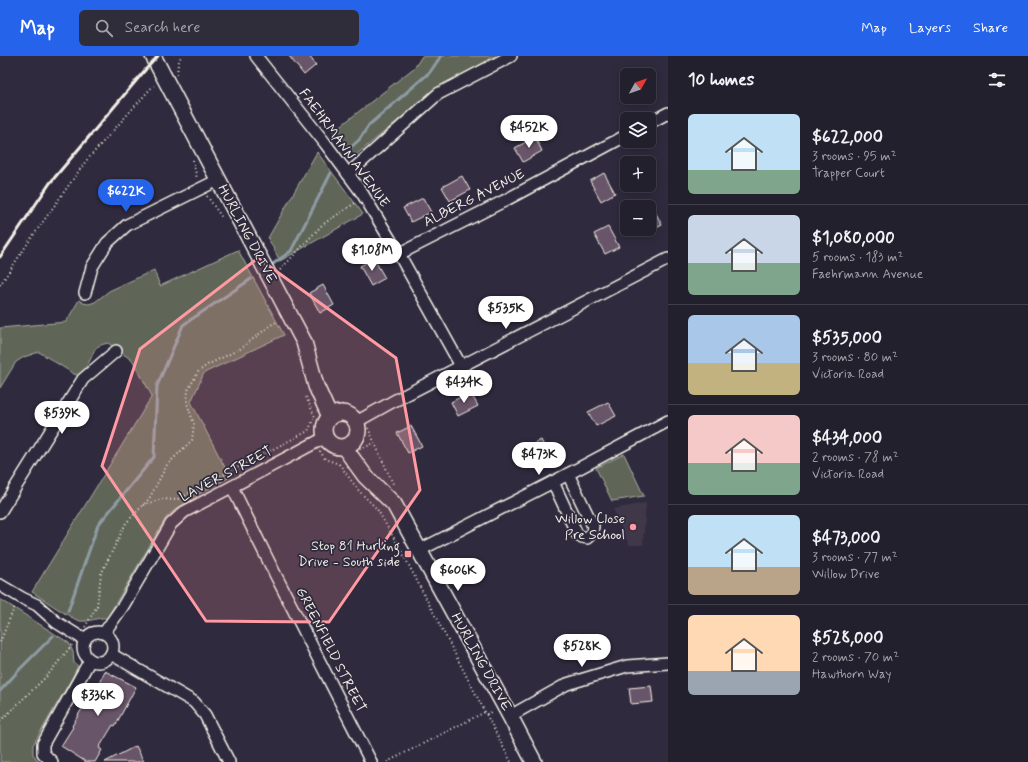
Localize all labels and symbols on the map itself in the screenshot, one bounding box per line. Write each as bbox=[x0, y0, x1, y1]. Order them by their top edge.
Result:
north arrow bbox=[620, 68, 656, 104]
street label: FAEHRMANN AVENUE bbox=[295, 85, 393, 211]
pin: $452K bbox=[501, 115, 557, 149]
street label: ALBERG AVENUE bbox=[420, 165, 528, 231]
pin: $622K bbox=[98, 179, 154, 213]
street label: HURLING DRIVE bbox=[213, 181, 281, 287]
pin: $1.08M bbox=[339, 238, 405, 272]
pin: $535K bbox=[478, 296, 534, 330]
pin: $434K bbox=[436, 370, 492, 404]
pin: $539K bbox=[34, 401, 90, 435]
street label: LAVER STREET bbox=[176, 442, 276, 506]
pin: $473K bbox=[511, 442, 567, 476]
place label: Willow Close Pre School bbox=[555, 510, 625, 544]
marker: Willow Close Pre School bbox=[628, 522, 638, 532]
place label: Stop 81 Hurling Drive - South side bbox=[298, 537, 400, 571]
marker: Stop 81 Hurling Drive - South side bbox=[403, 549, 413, 559]
pin: $606K bbox=[430, 558, 486, 592]
street label: GREENFIELD STREET bbox=[292, 584, 370, 716]
street label: HURLING DRIVE bbox=[447, 610, 515, 714]
pin: $528K bbox=[554, 634, 610, 668]
pin: $336K bbox=[70, 683, 126, 717]

